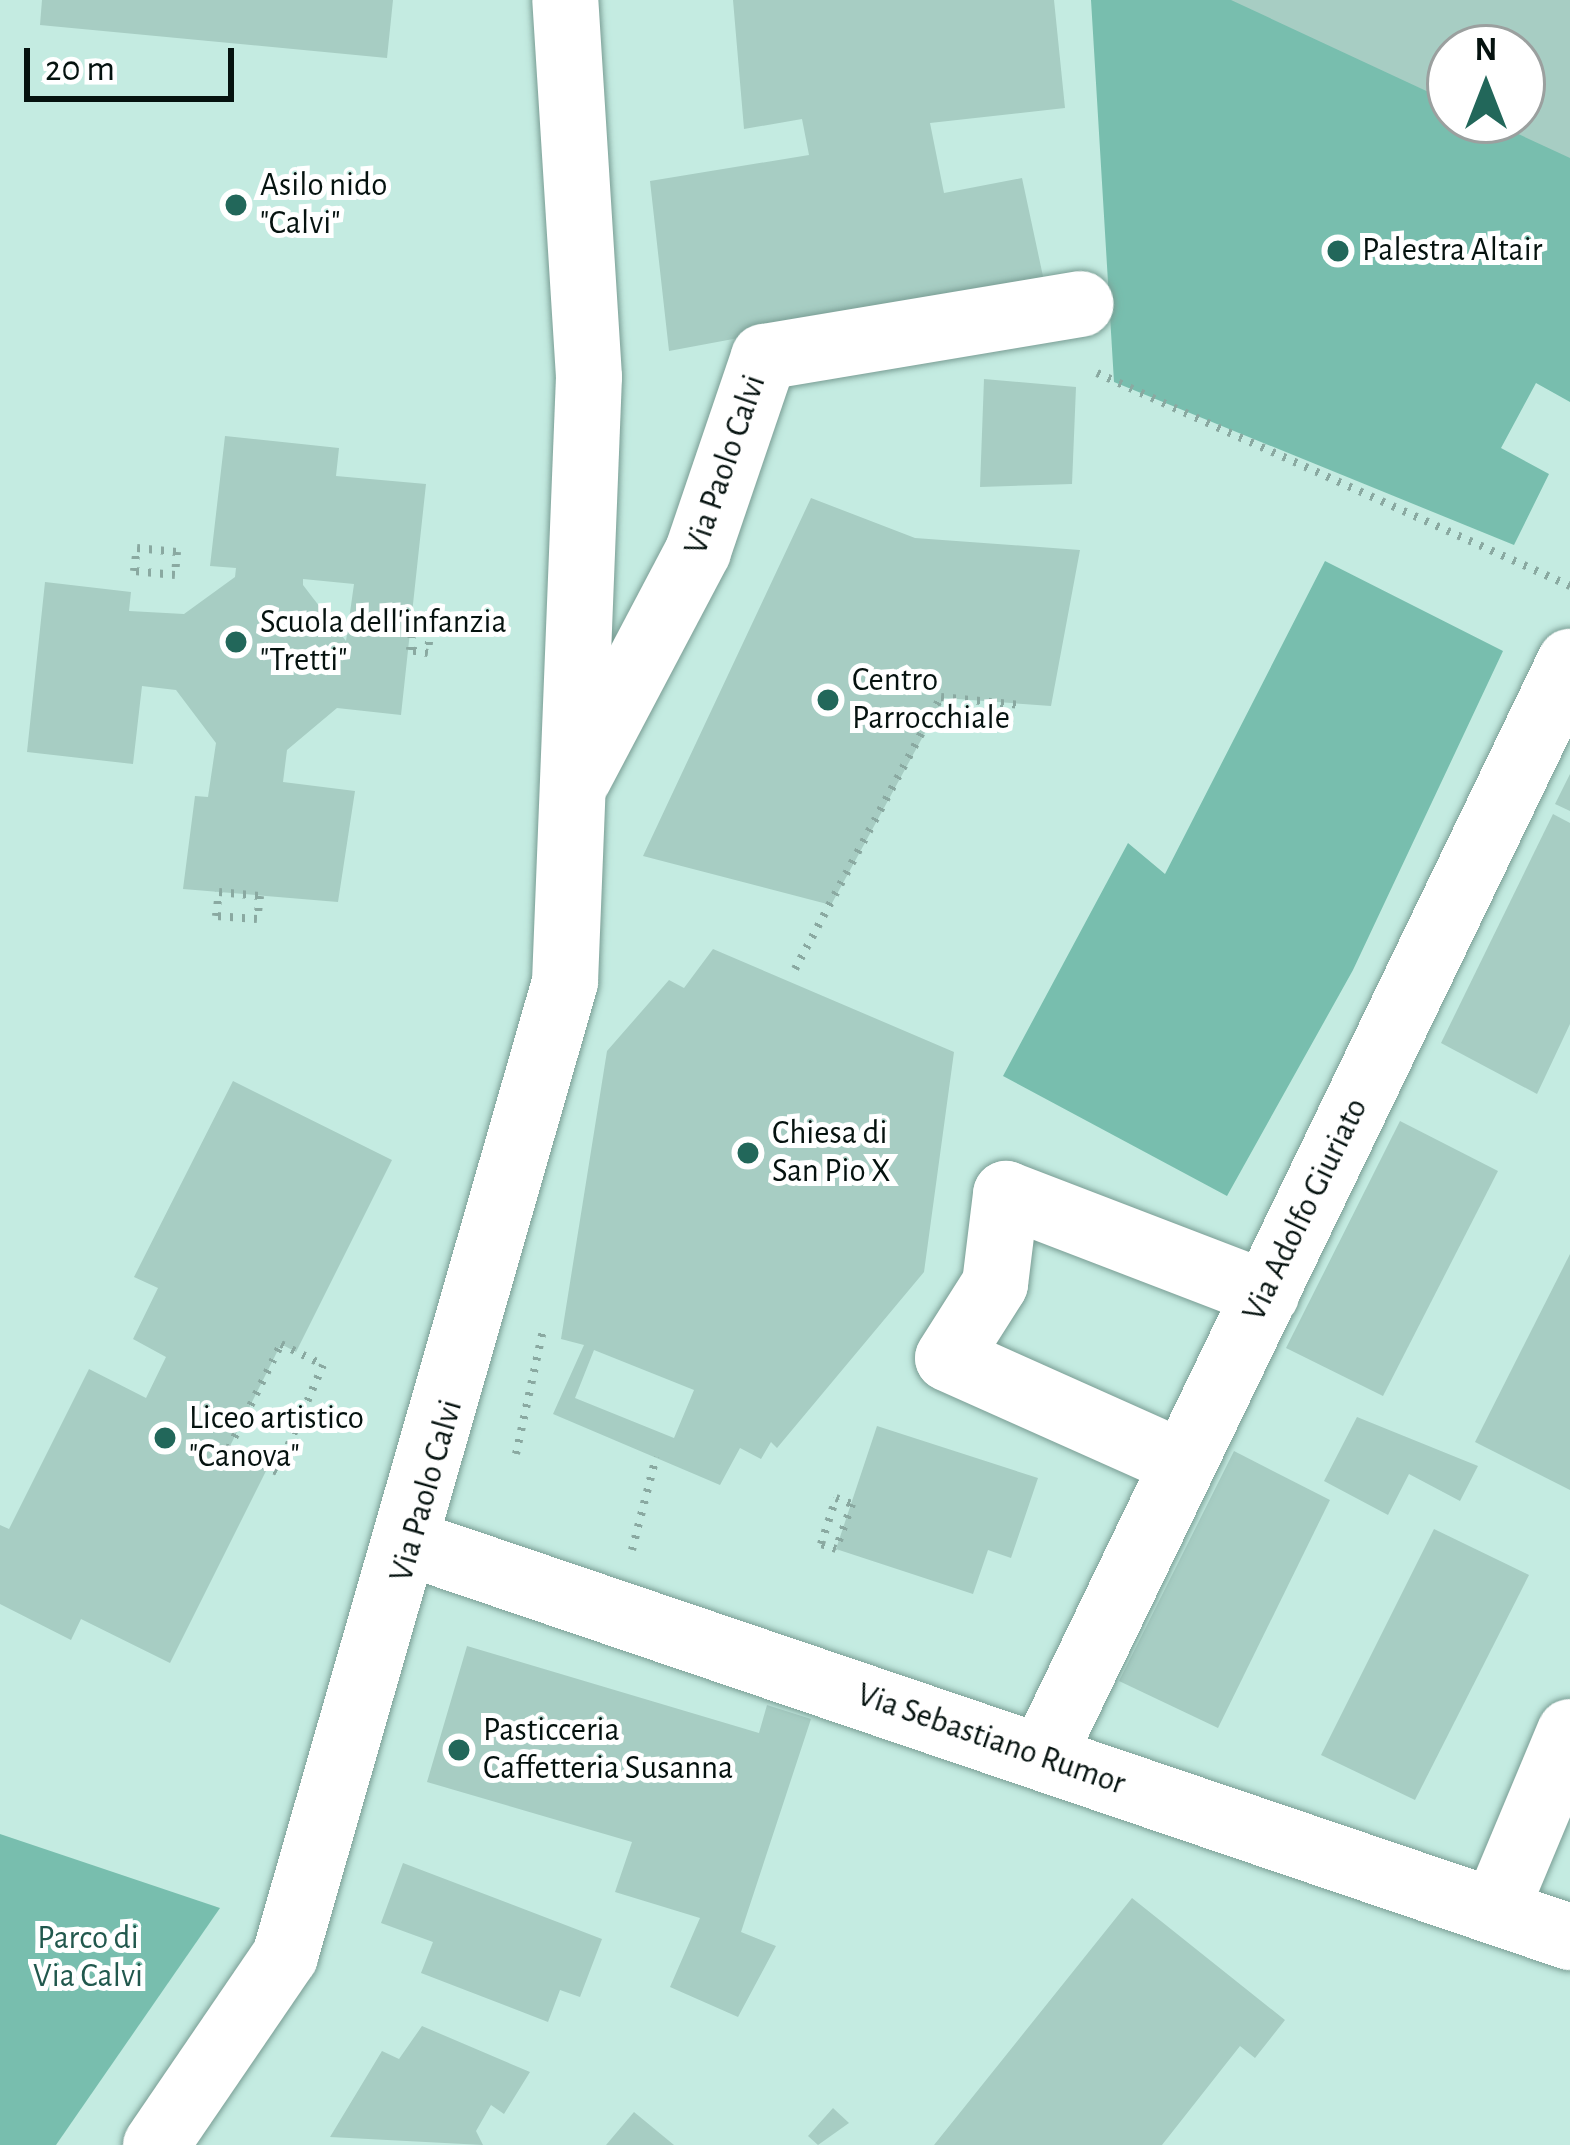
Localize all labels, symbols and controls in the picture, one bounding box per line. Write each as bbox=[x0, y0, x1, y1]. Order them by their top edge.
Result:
scale bar bbox=[30, 24, 240, 98]
north arrow bbox=[1426, 24, 1546, 144]
text: N bbox=[1475, 34, 1497, 67]
text: 20 m bbox=[45, 51, 115, 87]
place label: Asilo nido "Calvi" bbox=[260, 166, 387, 244]
marker: Asilo nido "Calvi" bbox=[223, 192, 249, 218]
place label: Palestra Altair bbox=[1362, 231, 1542, 271]
marker: Palestra Altair bbox=[1325, 238, 1351, 264]
street label: Via Paolo Calvi bbox=[677, 370, 775, 560]
place label: Scuola dell'infanzia "Tretti" bbox=[260, 603, 507, 681]
marker: Scuola dell'infanzia "Tretti" bbox=[223, 629, 249, 655]
place label: Centro Parrocchiale bbox=[852, 661, 1010, 739]
marker: Centro Parrocchiale bbox=[815, 687, 841, 713]
street label: Via Adolfo Giuriato bbox=[1235, 1092, 1377, 1328]
place label: Chiesa di San Pio X bbox=[772, 1114, 891, 1192]
marker: Chiesa di San Pio X bbox=[735, 1140, 761, 1166]
street label: Via Paolo Calvi bbox=[382, 1396, 472, 1586]
place label: Liceo artistico "Canova" bbox=[189, 1399, 364, 1477]
marker: Liceo artistico "Canova" bbox=[152, 1425, 178, 1451]
street label: Via Sebastiano Rumor bbox=[852, 1676, 1130, 1804]
place label: Pasticceria Caffetteria Susanna bbox=[483, 1711, 733, 1789]
marker: Pasticceria Caffetteria Susanna bbox=[446, 1737, 472, 1763]
park label: Parco di Via Calvi bbox=[33, 1919, 143, 1997]

